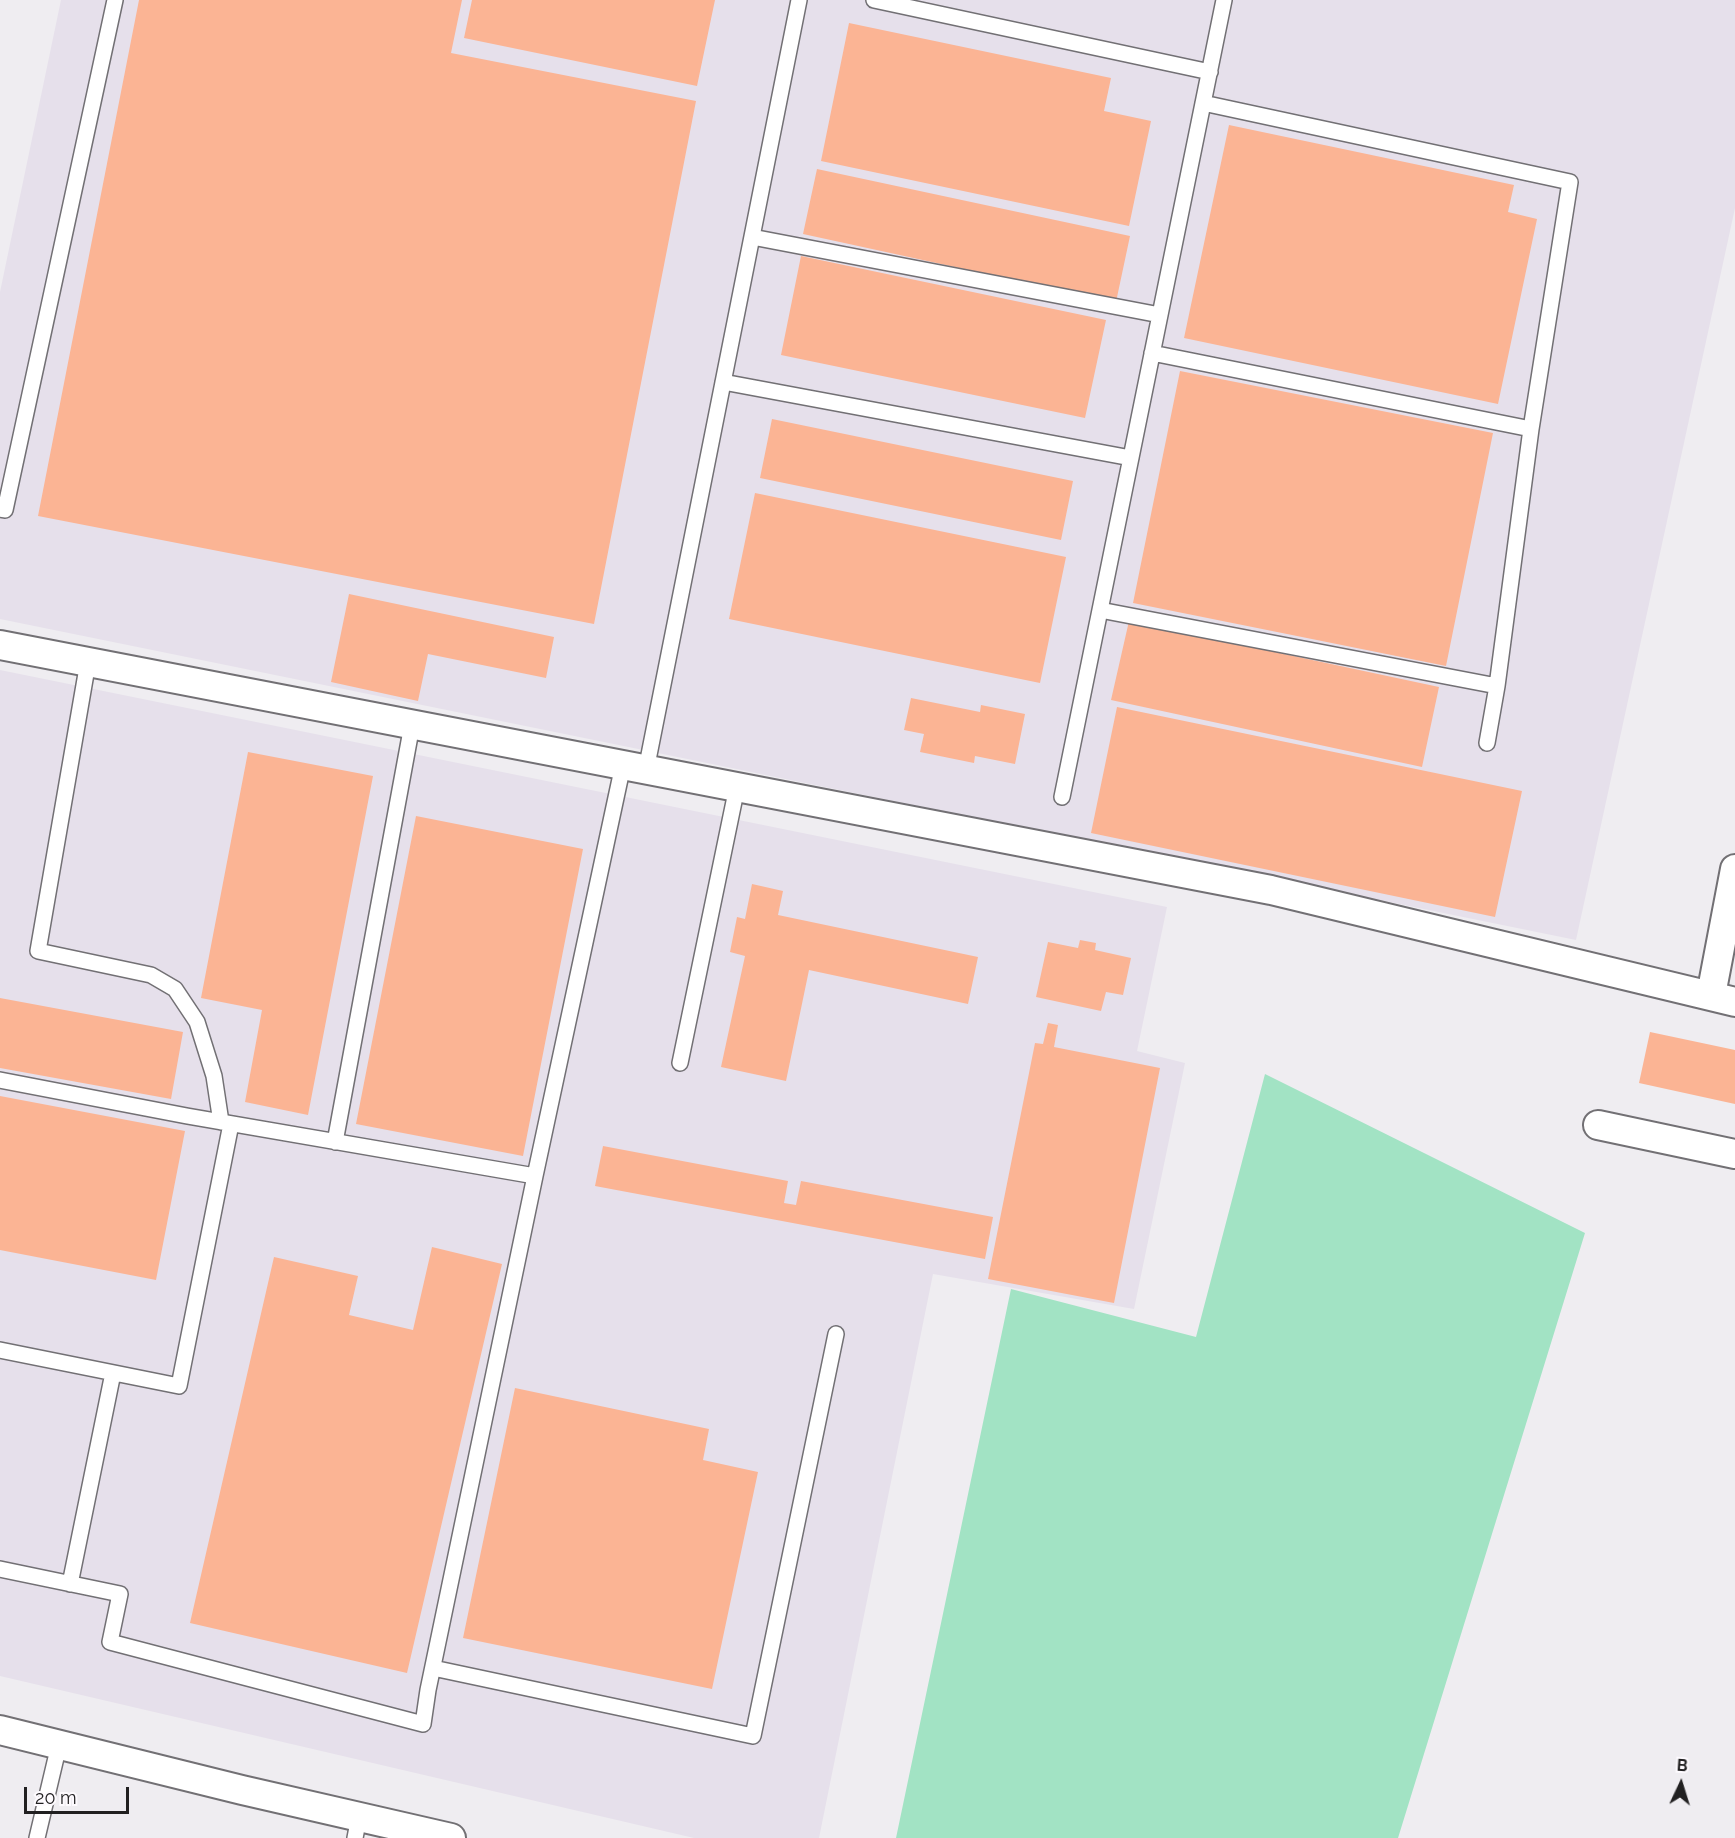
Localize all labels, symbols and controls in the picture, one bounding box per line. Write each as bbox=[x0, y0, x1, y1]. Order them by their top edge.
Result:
north arrow bbox=[1651, 1754, 1711, 1814]
text: B bbox=[1676, 1756, 1688, 1775]
scale bar bbox=[27, 1775, 132, 1813]
text: 20 m bbox=[35, 1787, 77, 1808]

